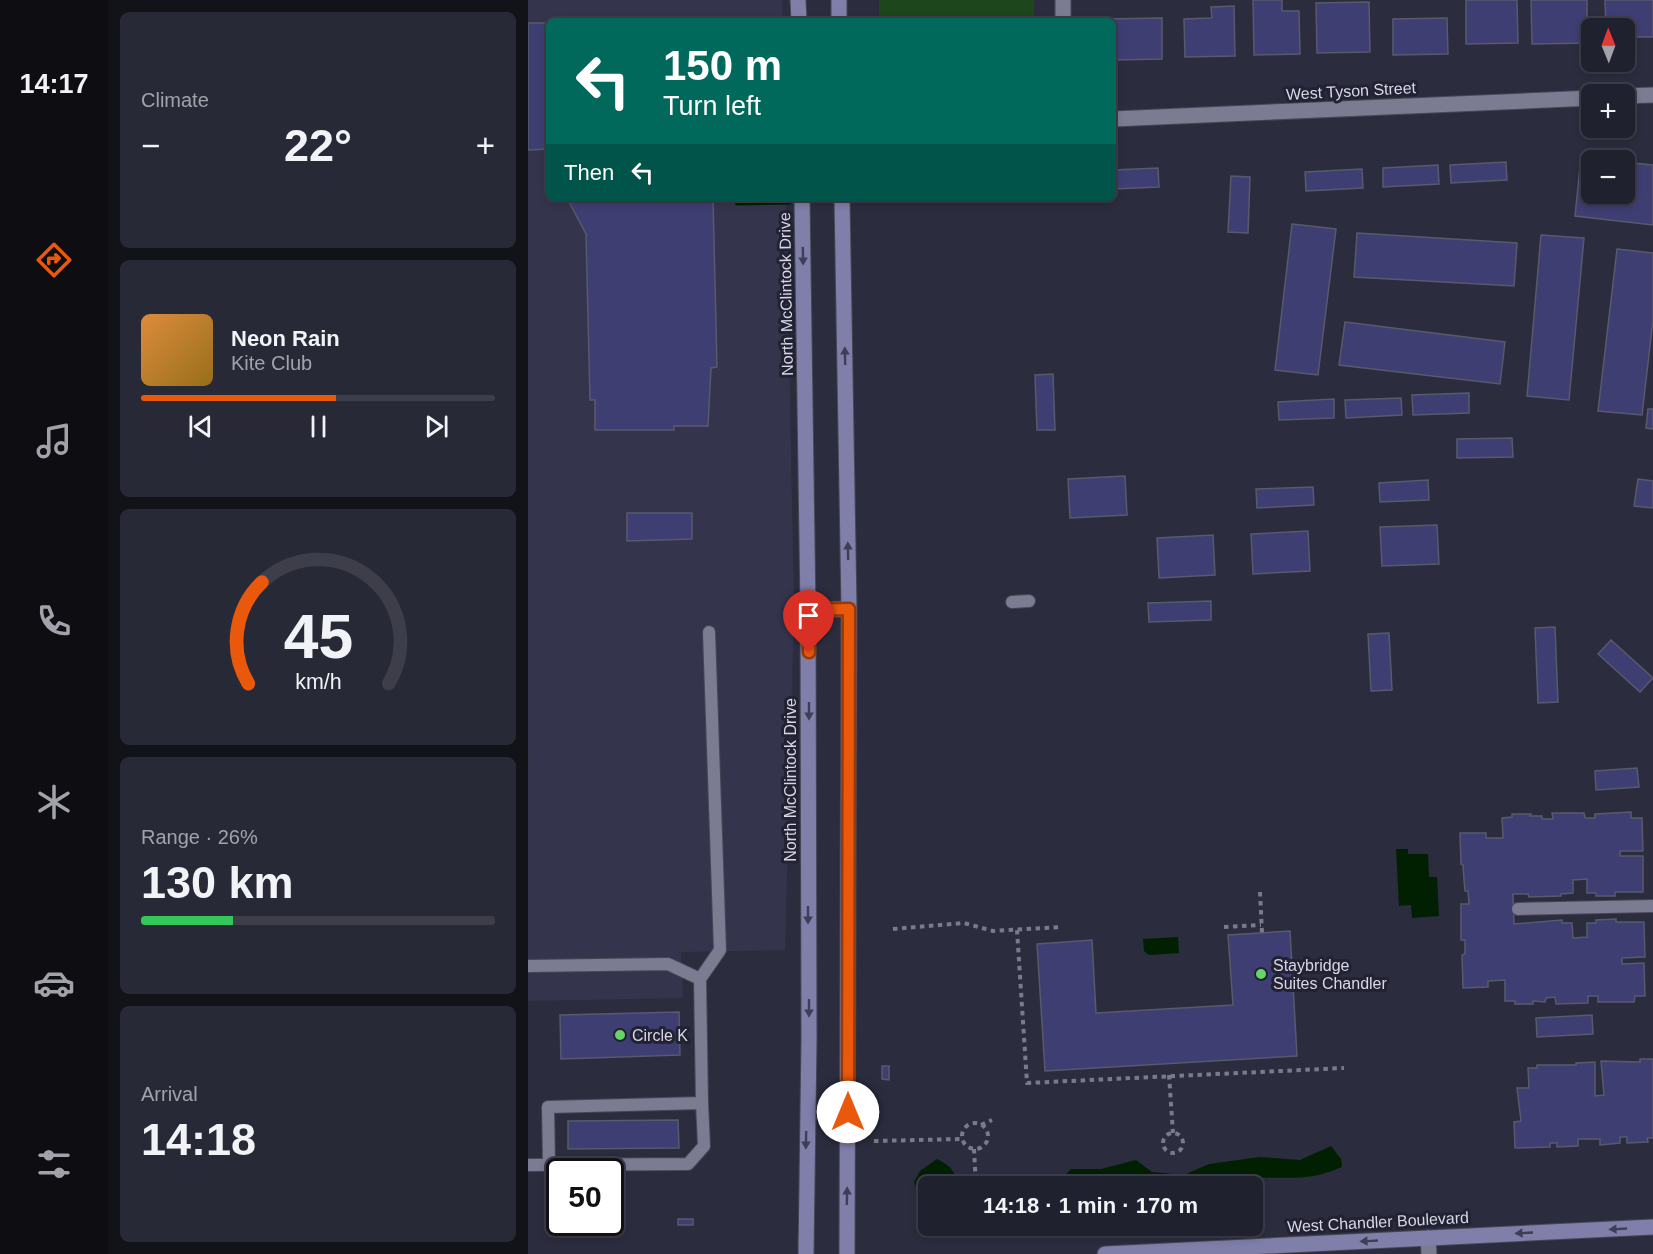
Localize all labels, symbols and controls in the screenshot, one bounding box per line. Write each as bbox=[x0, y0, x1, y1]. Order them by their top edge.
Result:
north arrow bbox=[1581, 18, 1635, 72]
map controls bbox=[1581, 18, 1635, 204]
icon: left bbox=[564, 42, 642, 120]
text: 150 m bbox=[663, 42, 782, 89]
text: 14:17 bbox=[19, 69, 89, 99]
street label: West Tyson Street bbox=[1286, 79, 1417, 103]
button: + bbox=[1581, 84, 1635, 138]
text: Climate bbox=[141, 89, 209, 111]
text: Turn left bbox=[663, 91, 761, 121]
text: 22° bbox=[284, 120, 352, 171]
text: − bbox=[141, 127, 160, 164]
text: + bbox=[476, 127, 495, 164]
button: − bbox=[1581, 150, 1635, 204]
icon: left bbox=[626, 156, 659, 189]
text: Then bbox=[564, 160, 614, 185]
street label: North McClintock Drive bbox=[776, 212, 796, 376]
icon: directions bbox=[33, 239, 75, 281]
one-way arrow bbox=[798, 247, 808, 266]
text: Neon Rain bbox=[231, 326, 340, 351]
one-way arrow bbox=[840, 346, 850, 365]
text: Kite Club bbox=[231, 352, 312, 374]
icon: previous bbox=[184, 410, 217, 443]
icon: pause bbox=[302, 410, 335, 443]
icon: next bbox=[420, 410, 453, 443]
icon: music bbox=[33, 420, 75, 462]
one-way arrow bbox=[843, 541, 853, 560]
pin bbox=[783, 590, 834, 652]
icon: arrive bbox=[792, 599, 825, 632]
icon: phone bbox=[33, 600, 75, 642]
text: 45 bbox=[283, 602, 353, 671]
text: km/h bbox=[295, 670, 341, 694]
street label: North McClintock Drive bbox=[782, 698, 799, 862]
one-way arrow bbox=[804, 701, 814, 720]
icon: climate bbox=[33, 781, 75, 823]
text: Range · 26% bbox=[141, 826, 258, 848]
text: 130 km bbox=[141, 857, 294, 908]
one-way arrow bbox=[803, 905, 813, 924]
place label: Staybridge Suites Chandler bbox=[1273, 957, 1388, 992]
icon: car bbox=[33, 962, 75, 1004]
marker: Staybridge Suites Chandler bbox=[1254, 967, 1268, 981]
one-way arrow bbox=[804, 999, 814, 1018]
place label: Circle K bbox=[632, 1027, 688, 1044]
marker: Circle K bbox=[613, 1028, 627, 1042]
position arrow bbox=[816, 1080, 880, 1144]
text: Arrival bbox=[141, 1083, 198, 1105]
text: 14:18 bbox=[141, 1114, 256, 1165]
one-way arrow bbox=[802, 1130, 811, 1149]
icon: filters bbox=[33, 1143, 75, 1185]
speed limit sign: 50 bbox=[546, 1158, 624, 1236]
one-way arrow bbox=[842, 1186, 851, 1205]
text: 14:18 · 1 min · 170 m bbox=[983, 1193, 1198, 1218]
street label: West Chandler Boulevard bbox=[1287, 1209, 1469, 1235]
one-way arrow bbox=[1608, 1225, 1627, 1234]
one-way arrow bbox=[1514, 1229, 1533, 1238]
one-way arrow bbox=[1360, 1236, 1379, 1245]

